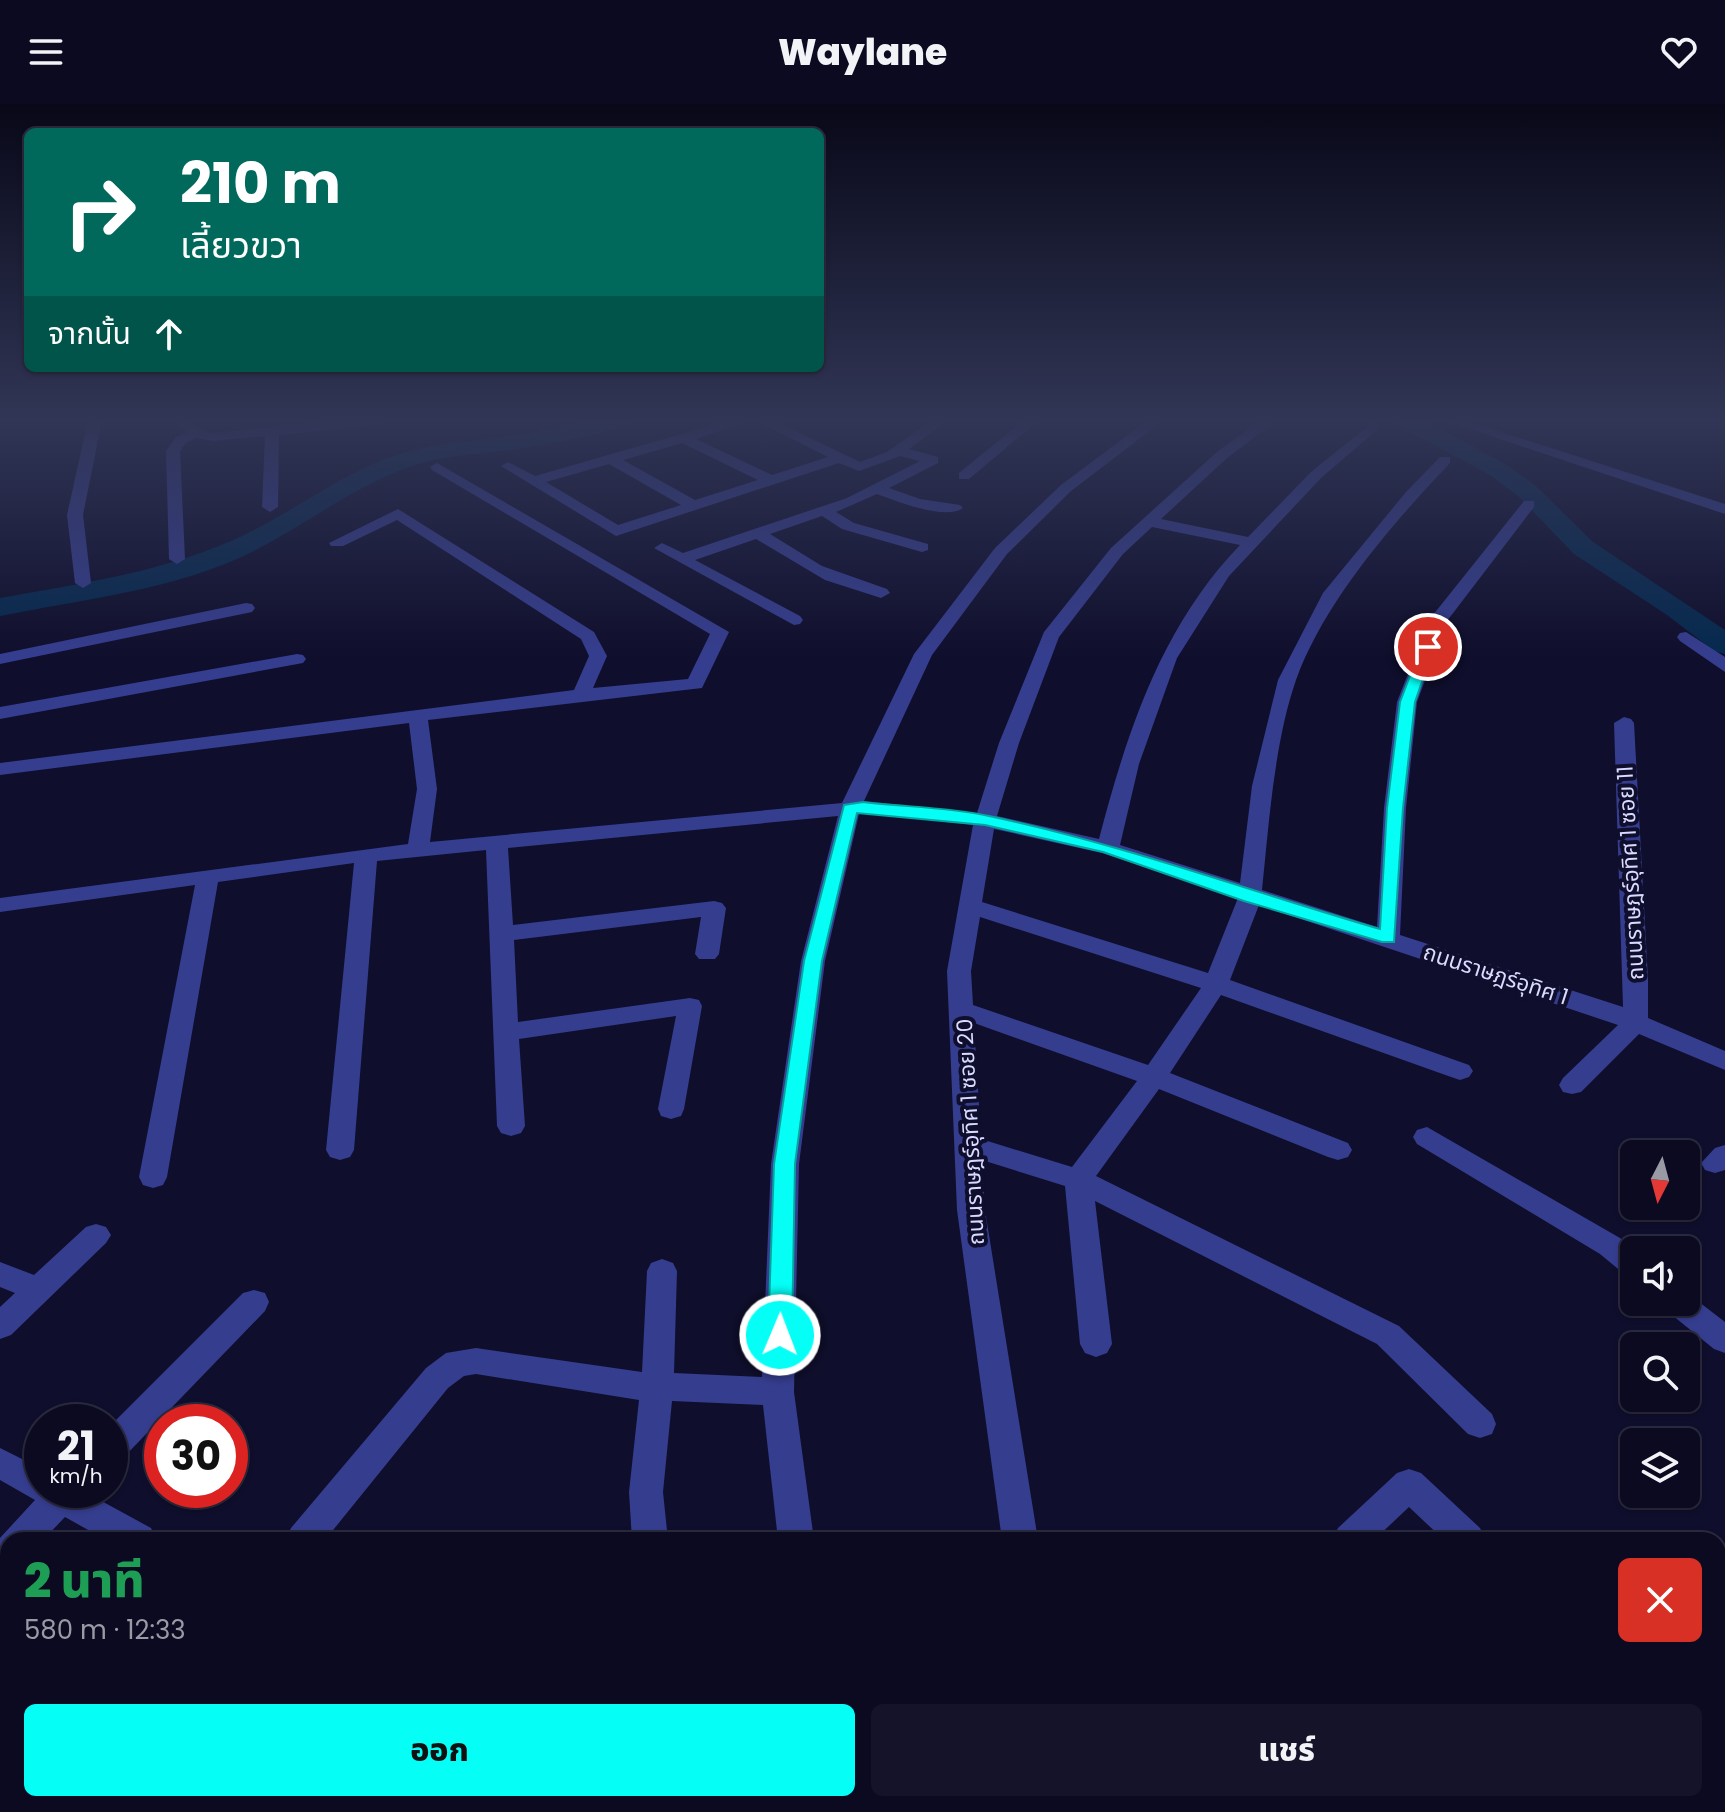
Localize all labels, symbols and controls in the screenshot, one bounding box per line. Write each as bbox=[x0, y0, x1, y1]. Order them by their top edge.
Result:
text: Waylane bbox=[778, 27, 947, 78]
icon: menu bbox=[24, 30, 68, 74]
icon: heart bbox=[1657, 30, 1701, 74]
text: 210 m bbox=[180, 144, 341, 223]
icon: right bbox=[48, 160, 152, 264]
text: เลี้ยวขวา bbox=[180, 220, 302, 271]
text: จากนั้น bbox=[48, 312, 131, 355]
icon: ahead bbox=[147, 312, 191, 356]
pin bbox=[1394, 613, 1462, 681]
icon: arrive bbox=[1406, 625, 1450, 669]
street label: ถนนราษฎร์อุทิศ 1 ซอย 11 bbox=[1609, 765, 1652, 981]
street label: ถนนราษฎร์อุทิศ 1 bbox=[1419, 936, 1572, 1013]
street label: ถนนราษฎร์อุทิศ 1 ซอย 20 bbox=[949, 1018, 992, 1246]
north arrow bbox=[1620, 1140, 1700, 1220]
map controls bbox=[1620, 1140, 1700, 1508]
button: sound bbox=[1620, 1236, 1700, 1316]
position arrow bbox=[738, 1293, 822, 1377]
button: search bbox=[1620, 1332, 1700, 1412]
speed limit sign: 30 bbox=[144, 1404, 248, 1508]
text: 21 bbox=[57, 1418, 95, 1474]
button: layers bbox=[1620, 1428, 1700, 1508]
text: km/h bbox=[49, 1462, 103, 1490]
text: 2 นาที bbox=[24, 1547, 145, 1614]
button: close bbox=[1618, 1558, 1702, 1642]
text: 580 m · 12:33 bbox=[24, 1612, 186, 1648]
button: ออก bbox=[24, 1704, 855, 1796]
button: แชร์ bbox=[871, 1704, 1702, 1796]

